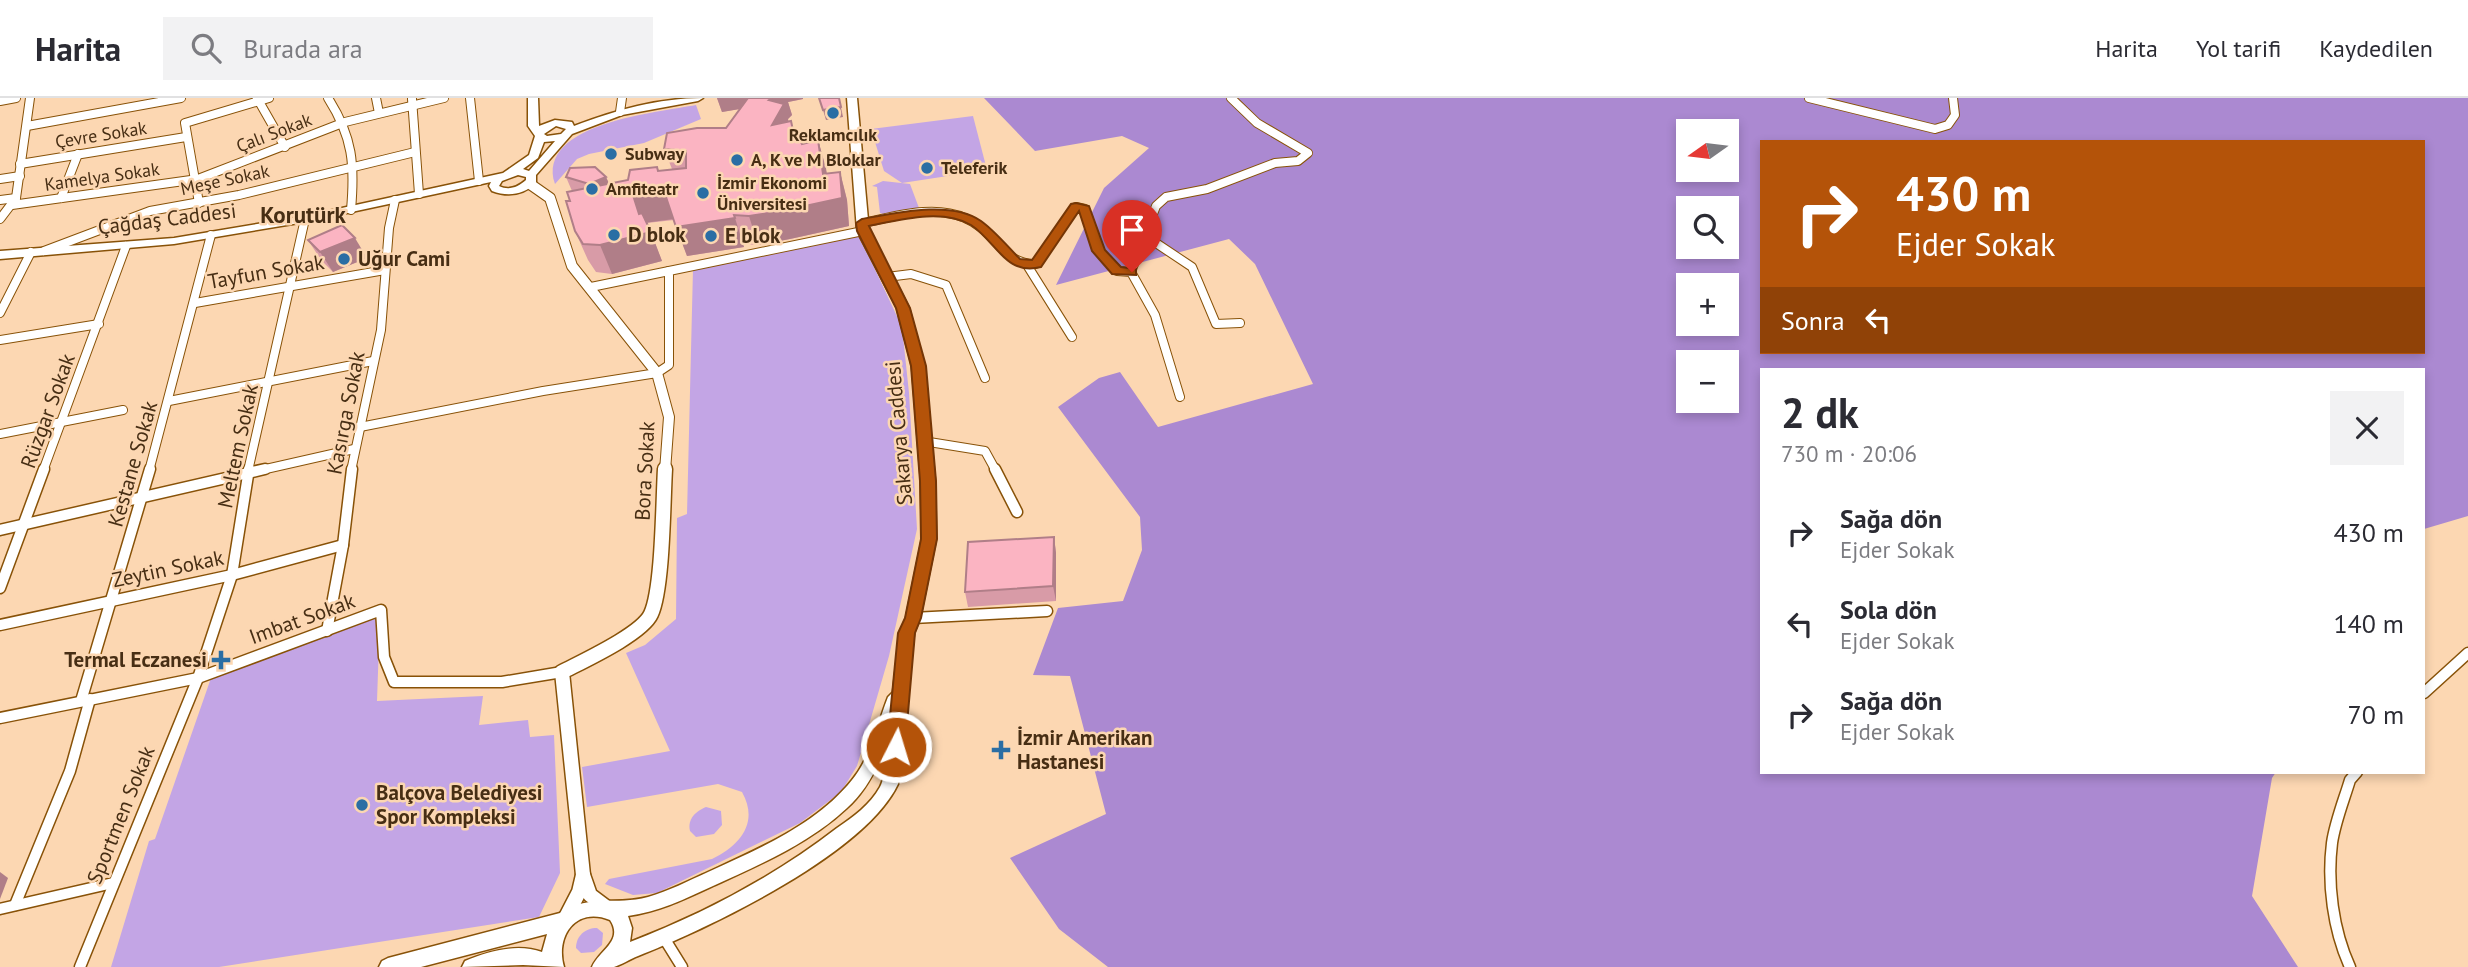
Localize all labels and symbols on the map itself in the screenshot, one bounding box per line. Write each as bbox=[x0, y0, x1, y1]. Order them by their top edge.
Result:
marker: Reklamcılık bbox=[825, 105, 841, 121]
street label: Çalı Sokak bbox=[233, 107, 315, 157]
street label: Çevre Sokak bbox=[53, 116, 149, 153]
north arrow bbox=[1676, 119, 1740, 182]
place label: Reklamcılık bbox=[789, 123, 877, 146]
place label: Subway bbox=[625, 142, 685, 165]
marker: Subway bbox=[603, 146, 619, 162]
place label: A, K ve M Bloklar bbox=[751, 148, 882, 171]
marker: A, K ve M Bloklar bbox=[729, 152, 745, 168]
place label: Teleferik bbox=[941, 156, 1007, 179]
street label: Kamelya Sokak bbox=[43, 157, 161, 196]
street label: Meşe Sokak bbox=[178, 159, 272, 200]
marker: Teleferik bbox=[919, 160, 935, 176]
place label: İzmir Ekonomi Üniversitesi bbox=[717, 171, 827, 215]
place label: Amfiteatr bbox=[606, 177, 679, 200]
marker: Amfiteatr bbox=[584, 181, 600, 197]
marker: İzmir Ekonomi Üniversitesi bbox=[695, 185, 711, 201]
street label: Çağdaş Caddesi bbox=[96, 197, 238, 240]
district label: Korutürk bbox=[260, 200, 347, 229]
pin bbox=[1102, 200, 1162, 272]
place label: D blok bbox=[628, 221, 686, 248]
place label: E blok bbox=[725, 222, 781, 249]
marker: D blok bbox=[606, 227, 622, 243]
marker: E blok bbox=[703, 228, 719, 244]
place label: Uğur Cami bbox=[358, 245, 451, 272]
street label: Tayfun Sokak bbox=[206, 248, 326, 295]
marker: Uğur Cami bbox=[336, 251, 352, 267]
street label: Kasırga Sokak bbox=[320, 349, 371, 477]
street label: Rüzgar Sokak bbox=[14, 350, 81, 472]
street label: Sakarya Caddesi bbox=[879, 360, 918, 506]
street label: Meltem Sokak bbox=[211, 381, 264, 511]
street label: Kestane Sokak bbox=[102, 398, 163, 530]
street label: Bora Sokak bbox=[628, 421, 661, 521]
street label: Zeytin Sokak bbox=[110, 544, 226, 593]
street label: Imbat Sokak bbox=[245, 587, 358, 650]
place label: Termal Eczanesi bbox=[64, 646, 207, 673]
marker: Termal Eczanesi bbox=[213, 652, 229, 668]
position arrow bbox=[859, 710, 933, 784]
place label: İzmir Amerikan Hastanesi bbox=[1017, 724, 1152, 775]
marker: İzmir Amerikan Hastanesi bbox=[991, 740, 1011, 760]
street label: Sportmen Sokak bbox=[81, 742, 160, 888]
place label: Balçova Belediyesi Spor Kompleksi bbox=[376, 779, 542, 830]
marker: Balçova Belediyesi Spor Kompleksi bbox=[354, 797, 370, 813]

